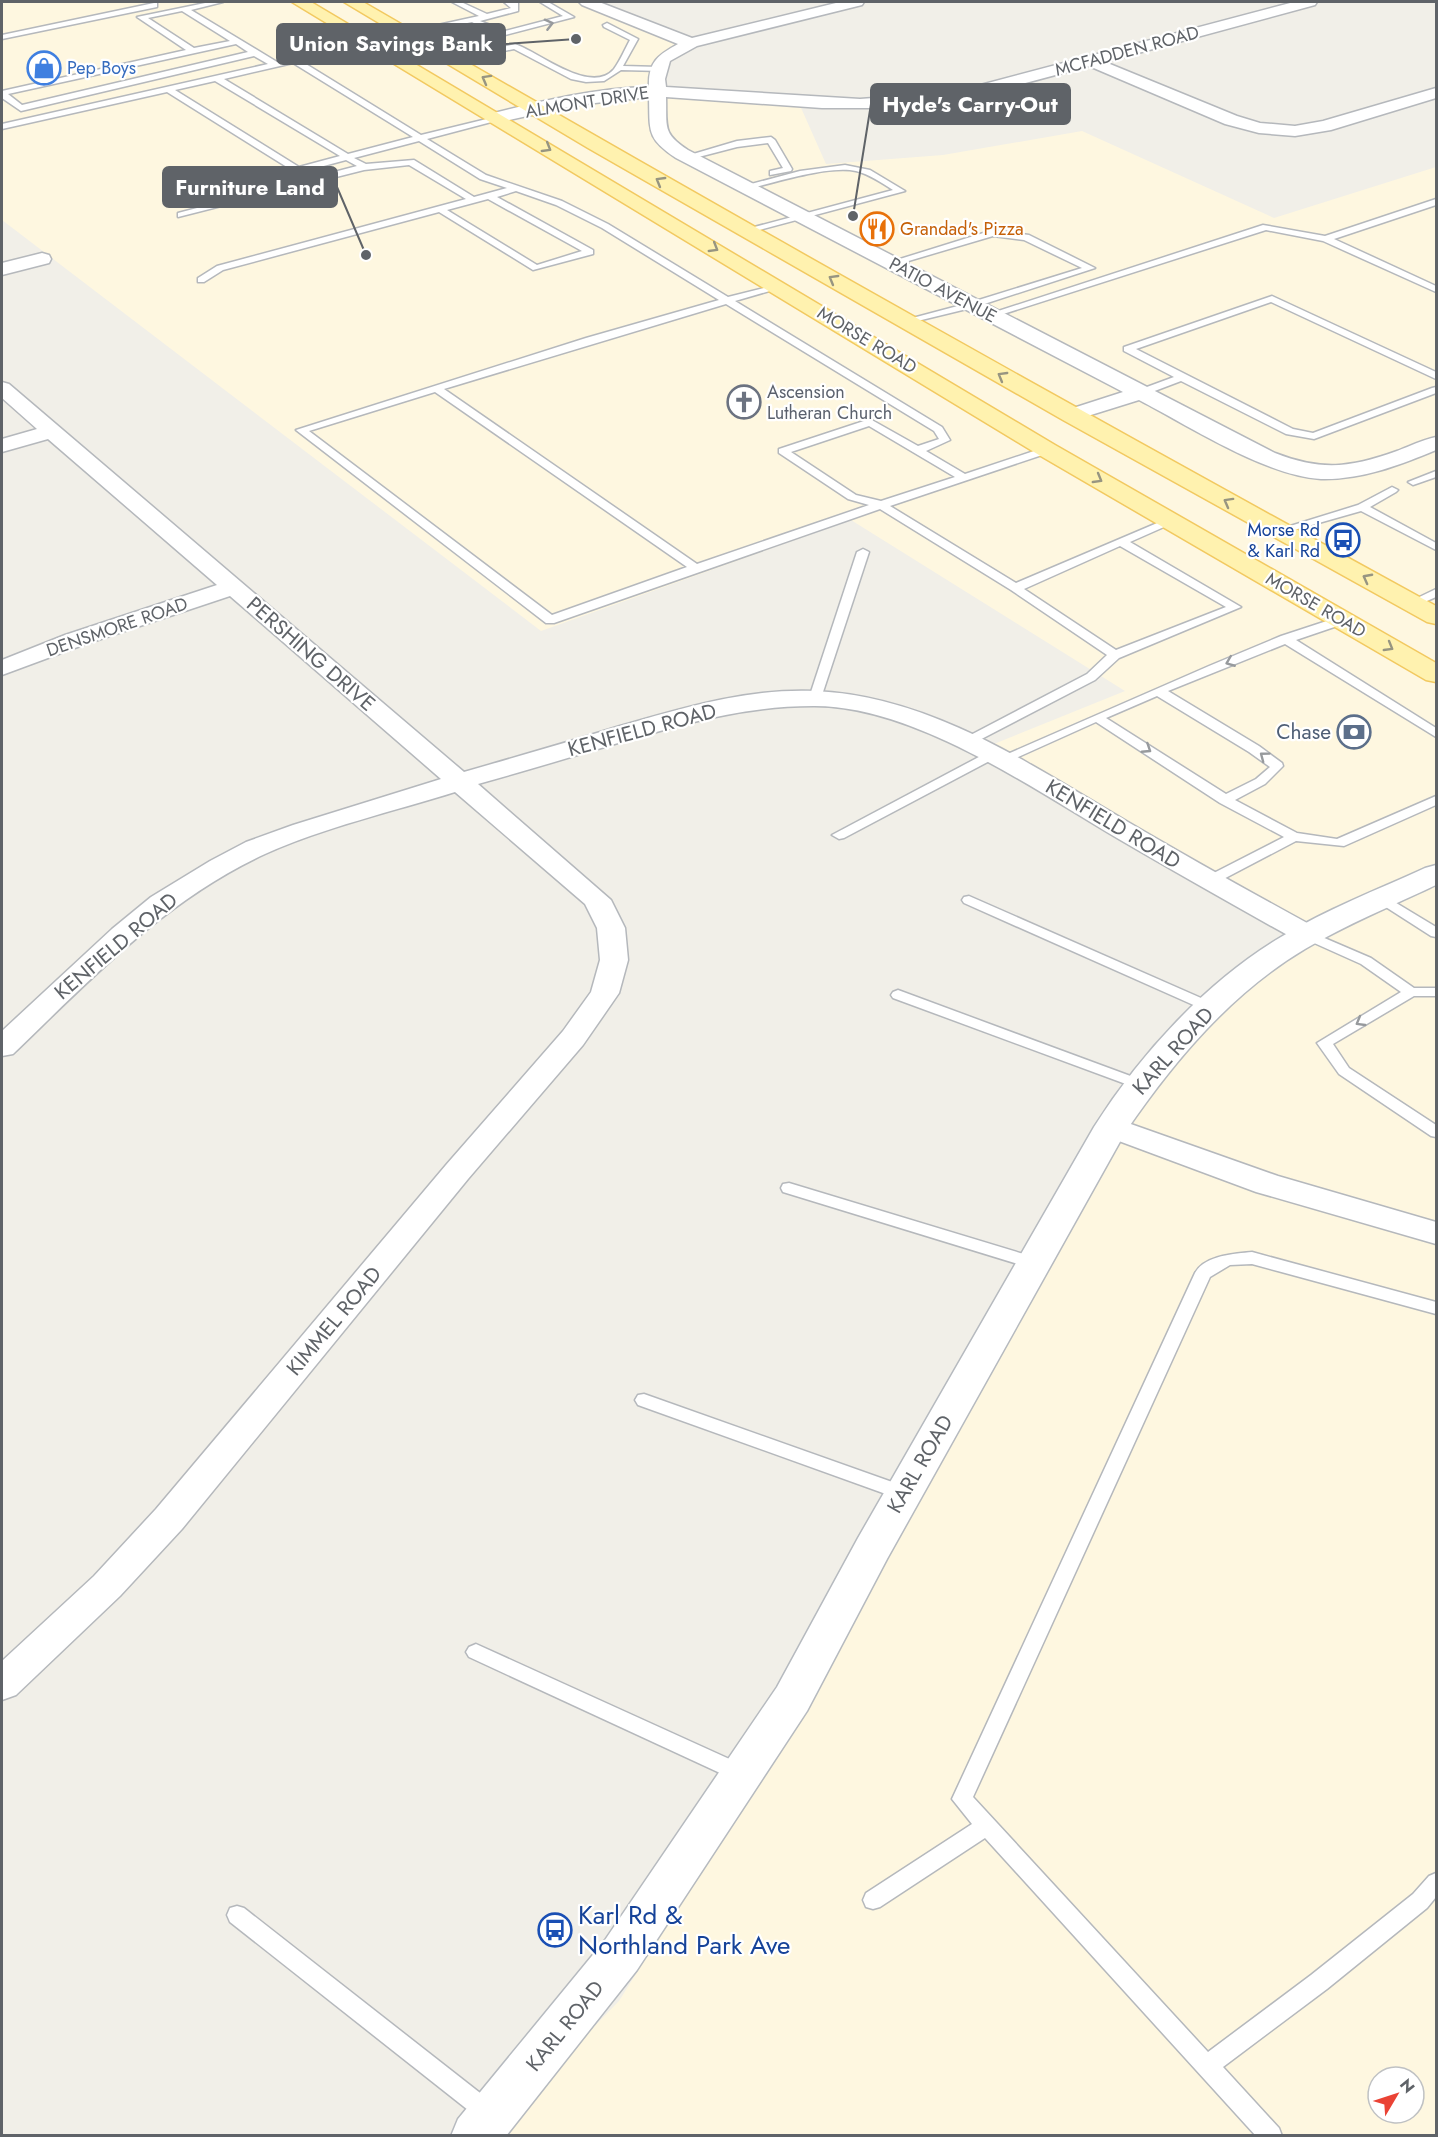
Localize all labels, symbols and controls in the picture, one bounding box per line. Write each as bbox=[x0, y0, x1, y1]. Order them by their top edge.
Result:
one-way arrow bbox=[543, 18, 553, 31]
street label: MCFADDEN ROAD bbox=[1052, 19, 1202, 83]
callout: Union Savings Bank bbox=[277, 24, 505, 64]
text: Union Savings Bank bbox=[289, 27, 493, 59]
shop icon: Pep Boys bbox=[26, 50, 62, 86]
place label: Pep Boys bbox=[67, 55, 136, 81]
one-way arrow bbox=[482, 75, 493, 87]
street label: ALMONT DRIVE bbox=[523, 79, 651, 125]
callout: Hyde's Carry-Out bbox=[871, 84, 1070, 124]
text: Hyde's Carry-Out bbox=[882, 88, 1058, 120]
one-way arrow bbox=[541, 141, 551, 153]
callout: Furniture Land bbox=[163, 167, 337, 207]
text: Furniture Land bbox=[175, 171, 325, 203]
one-way arrow bbox=[656, 176, 666, 188]
restaurant icon: Grandad's Pizza bbox=[859, 211, 895, 247]
place label: Grandad's Pizza bbox=[900, 216, 1024, 242]
one-way arrow bbox=[708, 241, 718, 253]
street label: PATIO AVENUE bbox=[885, 251, 1001, 329]
one-way arrow bbox=[829, 275, 839, 286]
street label: MORSE ROAD bbox=[812, 300, 922, 380]
one-way arrow bbox=[998, 372, 1008, 383]
place label: Ascension Lutheran Church bbox=[767, 379, 892, 426]
church icon: Ascension Lutheran Church bbox=[726, 384, 762, 420]
one-way arrow bbox=[1092, 472, 1102, 483]
one-way arrow bbox=[1224, 498, 1235, 509]
place label: Morse Rd & Karl Rd bbox=[1247, 517, 1320, 564]
bus stop icon: Morse Rd & Karl Rd bbox=[1325, 522, 1361, 558]
street label: MORSE ROAD bbox=[1261, 566, 1371, 644]
one-way arrow bbox=[1362, 574, 1373, 585]
street label: PERSHING DRIVE bbox=[240, 590, 382, 718]
street label: DENSMORE ROAD bbox=[43, 591, 191, 663]
one-way arrow bbox=[1383, 639, 1393, 651]
one-way arrow bbox=[1226, 655, 1237, 667]
street label: KENFIELD ROAD bbox=[564, 696, 720, 764]
bank icon: Chase bbox=[1336, 714, 1372, 750]
place label: Chase bbox=[1276, 717, 1331, 747]
one-way arrow bbox=[1141, 742, 1151, 754]
one-way arrow bbox=[1259, 752, 1270, 763]
street label: KENFIELD ROAD bbox=[1040, 772, 1186, 876]
street label: KENFIELD ROAD bbox=[48, 885, 184, 1007]
street label: KARL ROAD bbox=[1125, 1000, 1221, 1102]
one-way arrow bbox=[1356, 1015, 1366, 1026]
street label: KIMMEL ROAD bbox=[279, 1260, 389, 1382]
street label: KARL ROAD bbox=[880, 1409, 960, 1519]
place label: Karl Rd & Northland Park Ave bbox=[578, 1896, 790, 1964]
bus stop icon: Karl Rd & Northland Park Ave bbox=[537, 1912, 573, 1948]
street label: KARL ROAD bbox=[519, 1974, 611, 2078]
north arrow bbox=[1366, 2065, 1426, 2125]
text: N bbox=[1394, 2074, 1420, 2098]

